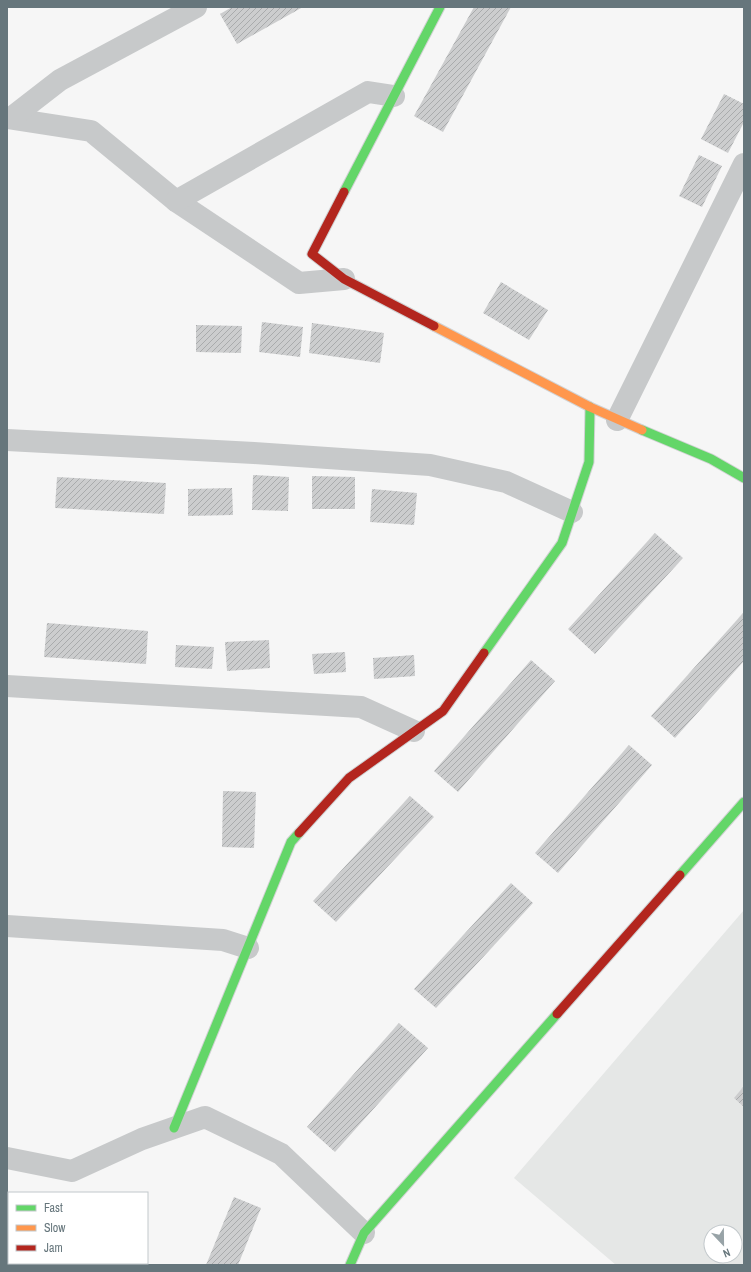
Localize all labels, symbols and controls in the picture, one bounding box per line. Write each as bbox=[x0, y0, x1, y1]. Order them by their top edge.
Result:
legend bbox=[8, 1192, 148, 1264]
text: Fast bbox=[44, 1200, 63, 1216]
text: Slow bbox=[44, 1220, 66, 1236]
north arrow bbox=[703, 1224, 743, 1264]
text: Jam bbox=[44, 1240, 63, 1256]
text: N bbox=[721, 1246, 732, 1261]

